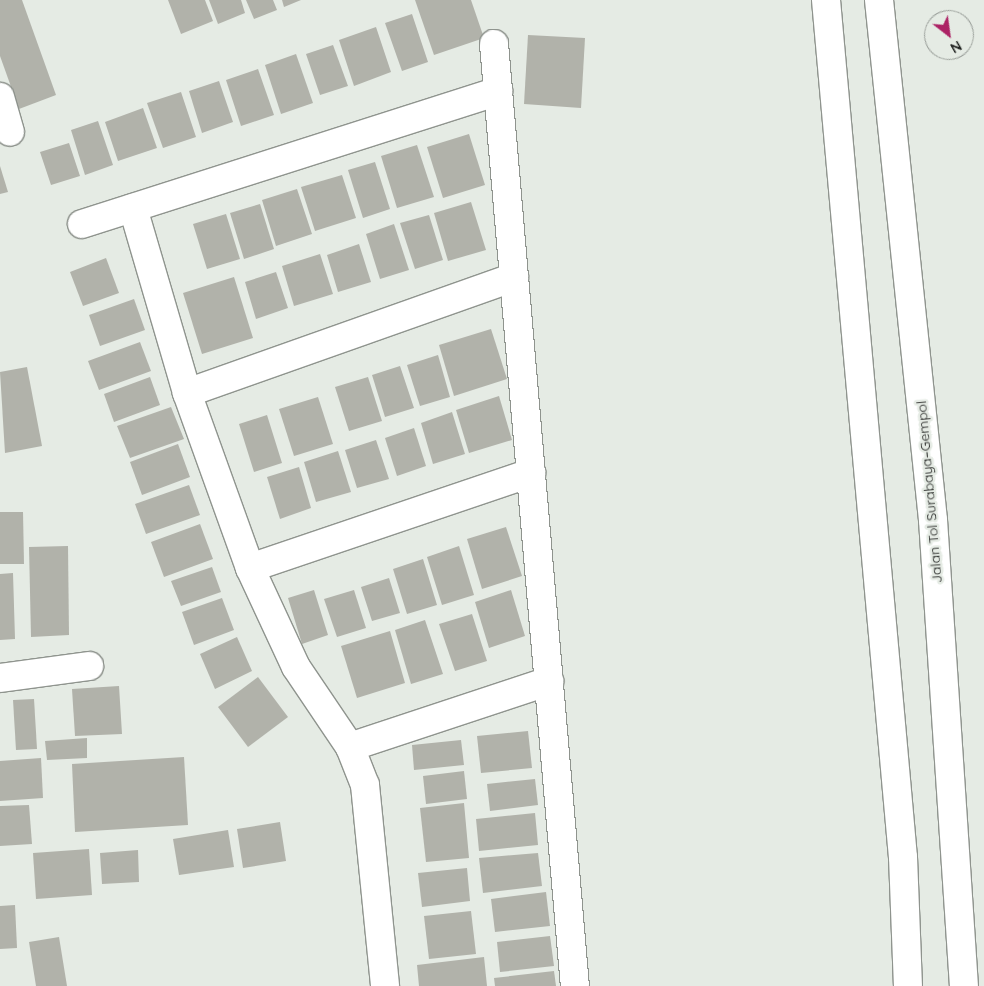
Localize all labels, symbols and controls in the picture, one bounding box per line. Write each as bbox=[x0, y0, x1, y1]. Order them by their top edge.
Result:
north arrow bbox=[924, 10, 974, 60]
text: N bbox=[947, 37, 965, 57]
street label: Jalan Tol Surabaya–Gempol bbox=[913, 400, 945, 584]

